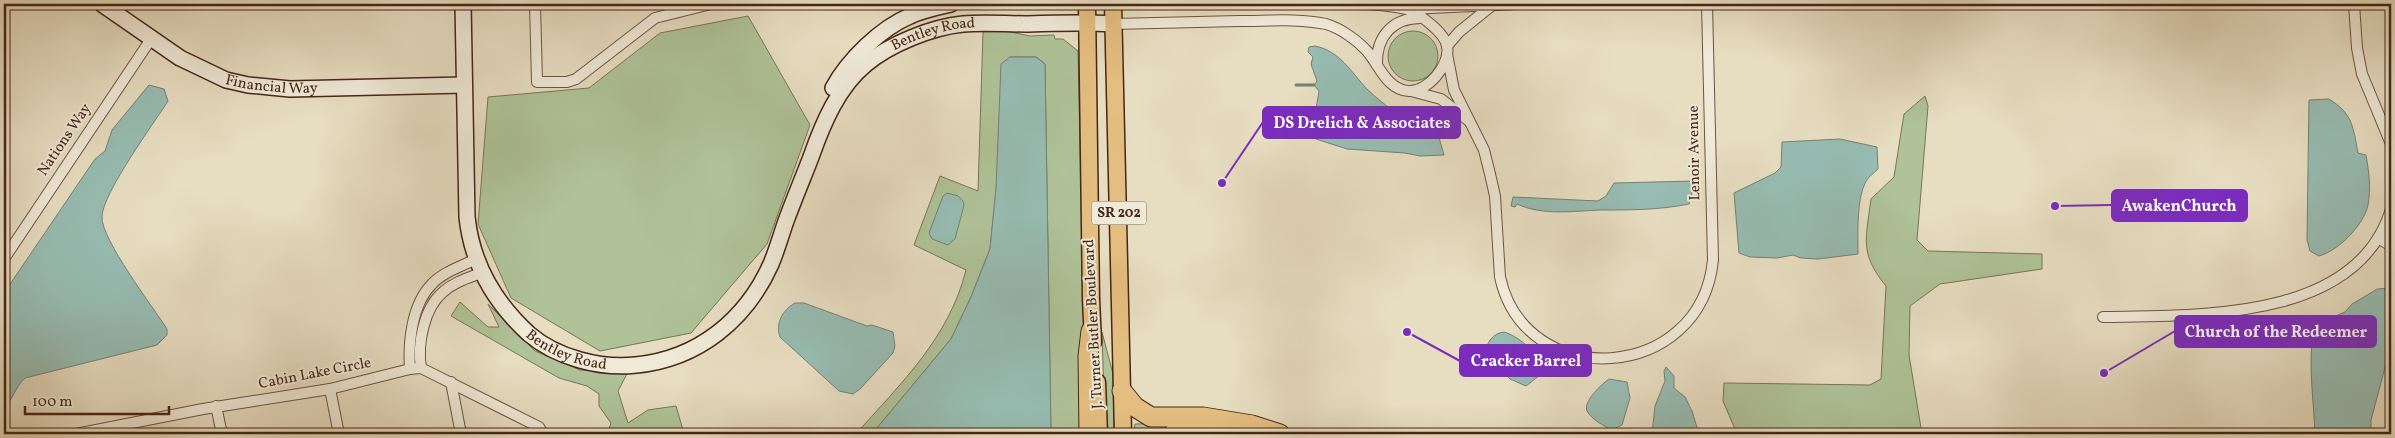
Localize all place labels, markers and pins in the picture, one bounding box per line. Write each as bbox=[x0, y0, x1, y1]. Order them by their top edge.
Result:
callout: DS Drelich & Associates bbox=[1263, 107, 1460, 138]
callout: AwakenChurch bbox=[2112, 190, 2247, 221]
callout: Church of the Redeemer bbox=[2175, 316, 2376, 347]
callout: Cracker Barrel bbox=[1460, 345, 1591, 376]

